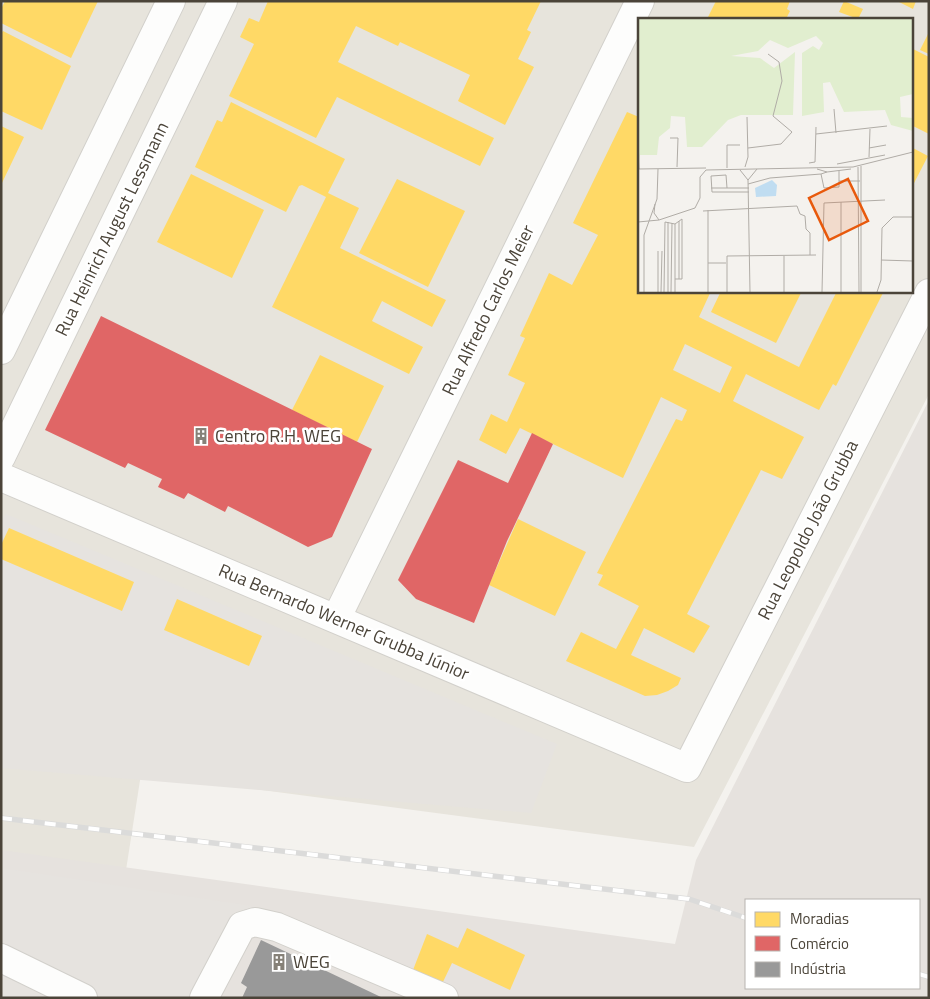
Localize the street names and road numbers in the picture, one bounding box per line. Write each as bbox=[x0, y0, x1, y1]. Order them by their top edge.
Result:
street label: Rua Heinrich August Lessmann bbox=[48, 117, 175, 341]
street label: Rua Alfredo Carlos Meier bbox=[434, 220, 541, 400]
street label: Rua Leopoldo João Grubba bbox=[750, 435, 865, 624]
street label: Rua Bernardo Werner Grubba Júnior bbox=[214, 556, 474, 687]

